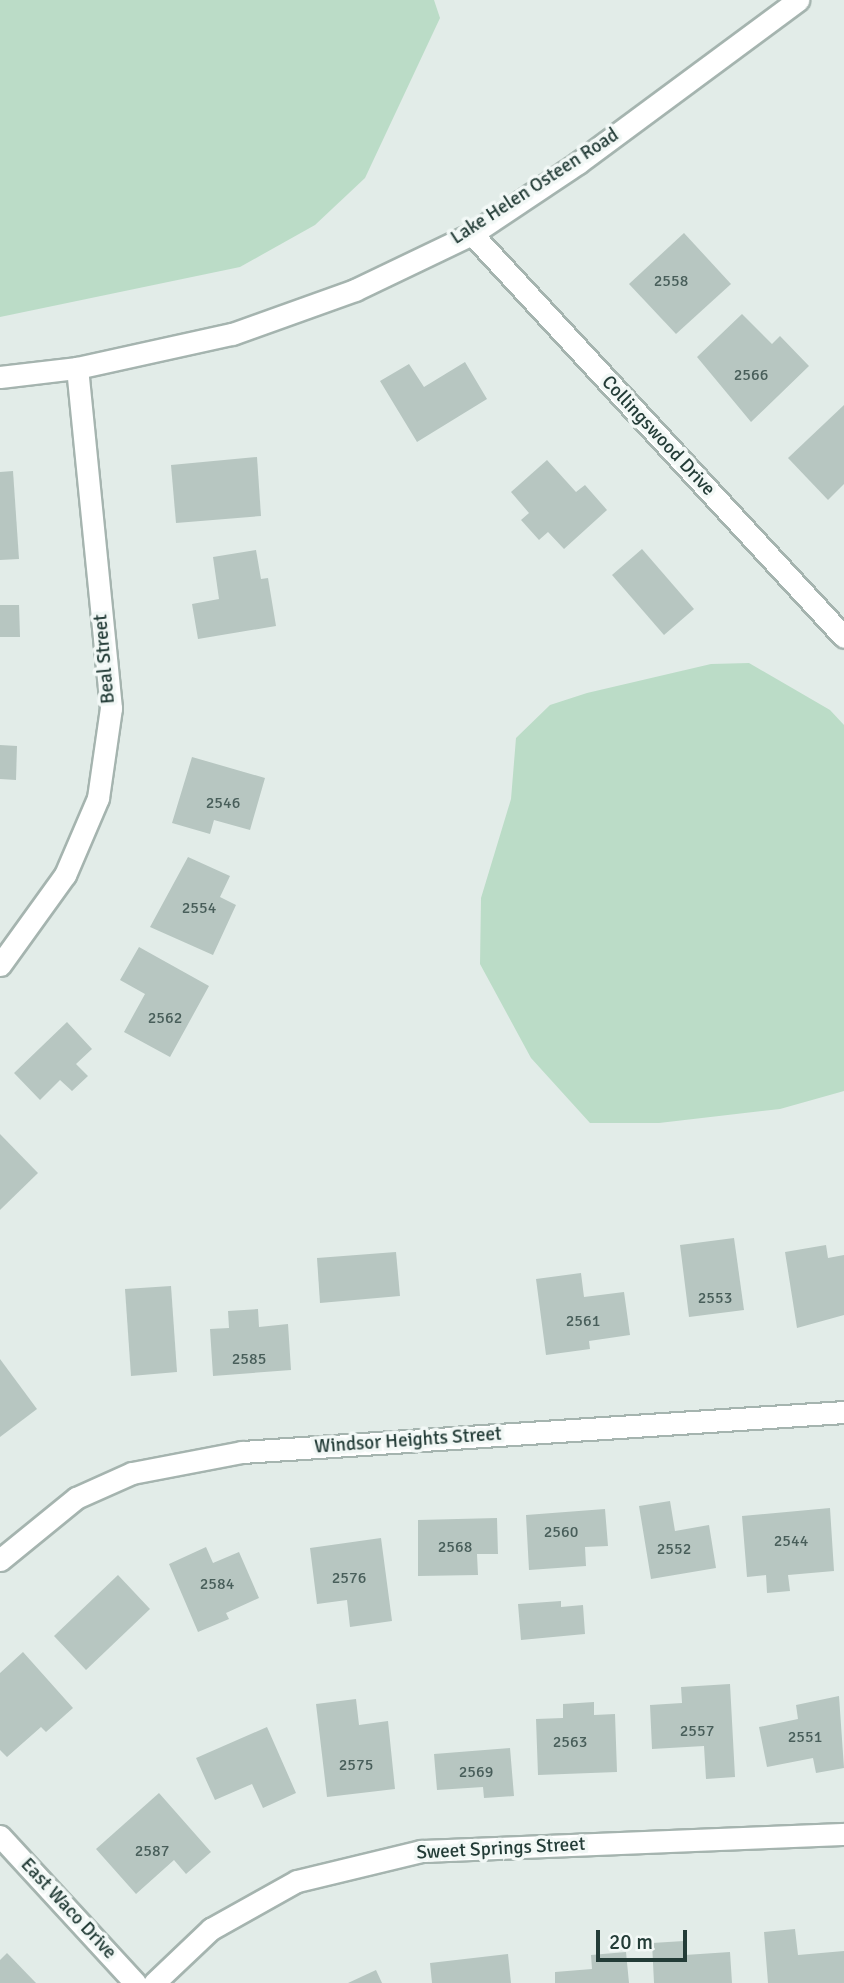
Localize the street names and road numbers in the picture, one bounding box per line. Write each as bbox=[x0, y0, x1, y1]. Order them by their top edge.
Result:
street label: Lake Helen Osteen Road bbox=[447, 124, 623, 250]
street label: Collingswood Drive bbox=[596, 371, 720, 501]
street label: Beal Street bbox=[90, 613, 120, 705]
street label: Windsor Heights Street bbox=[314, 1423, 502, 1459]
street label: Sweet Springs Street bbox=[416, 1833, 586, 1865]
street label: East Waco Drive bbox=[15, 1854, 121, 1964]

